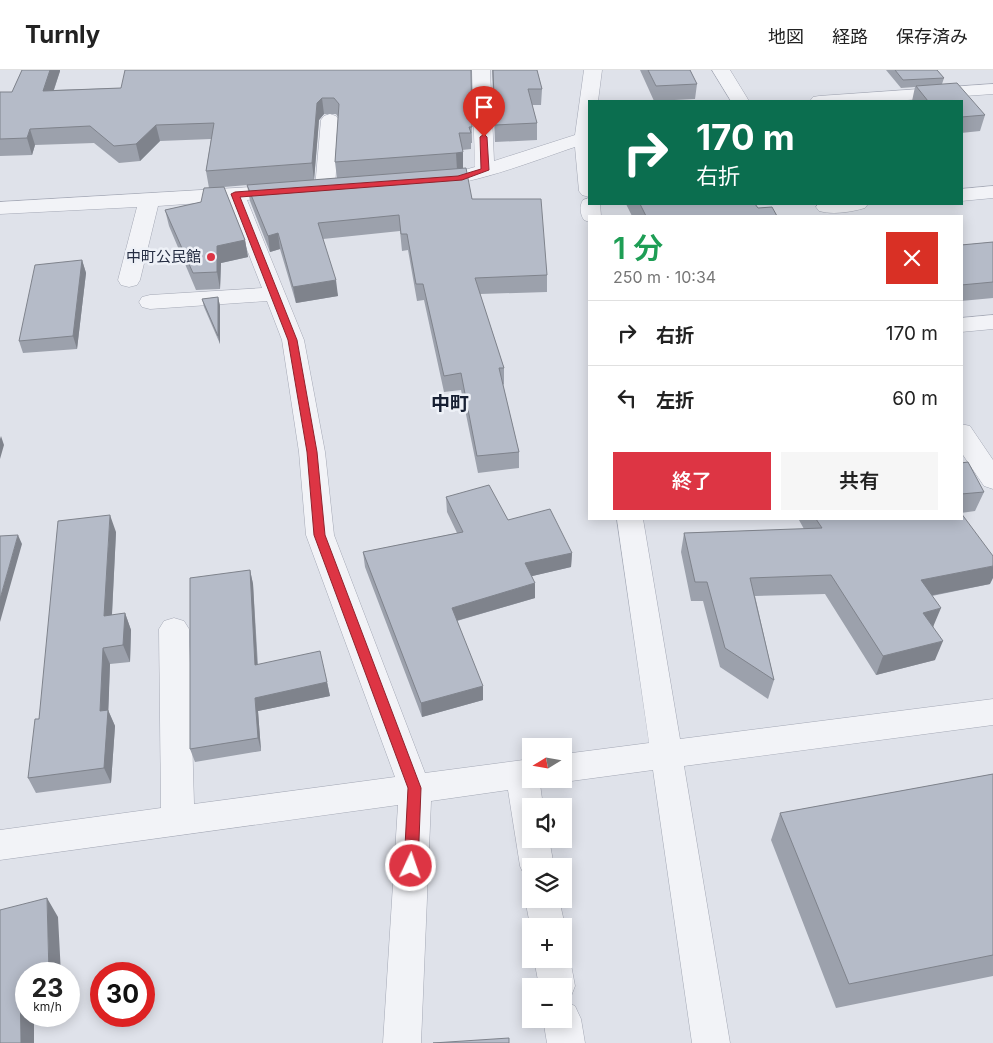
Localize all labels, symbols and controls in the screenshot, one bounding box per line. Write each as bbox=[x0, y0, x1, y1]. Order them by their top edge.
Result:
text: Turnly bbox=[25, 20, 100, 49]
text: 地図 bbox=[768, 26, 804, 47]
text: 経路 bbox=[832, 26, 868, 47]
text: 保存済み bbox=[896, 26, 968, 47]
pin bbox=[463, 86, 505, 137]
icon: arrive bbox=[470, 93, 498, 121]
text: 170 m bbox=[696, 116, 795, 158]
icon: right bbox=[613, 120, 678, 185]
text: 右折 bbox=[696, 163, 740, 189]
text: 1 分 bbox=[613, 230, 663, 266]
button: close bbox=[886, 232, 938, 284]
place label: 中町公民館 bbox=[126, 247, 201, 266]
marker: 中町公民館 bbox=[205, 251, 217, 263]
text: 250 m · 10:34 bbox=[613, 267, 716, 287]
icon: right bbox=[613, 319, 641, 347]
text: 170 m bbox=[886, 322, 938, 345]
text: 右折 bbox=[656, 324, 694, 347]
icon: left bbox=[613, 384, 641, 412]
text: 60 m bbox=[892, 387, 938, 410]
text: 左折 bbox=[656, 389, 694, 412]
district label: 中町 bbox=[431, 392, 469, 415]
button: 終了 bbox=[613, 452, 771, 510]
button: 共有 bbox=[781, 452, 938, 510]
north arrow bbox=[522, 738, 572, 788]
map controls bbox=[522, 738, 572, 1028]
button: sound bbox=[522, 798, 572, 848]
position arrow bbox=[384, 839, 436, 891]
button: layers bbox=[522, 858, 572, 908]
button: + bbox=[522, 918, 572, 968]
speed limit sign: 30 bbox=[90, 962, 155, 1027]
text: 23 bbox=[32, 973, 63, 1003]
button: − bbox=[522, 978, 572, 1028]
text: km/h bbox=[33, 999, 62, 1014]

